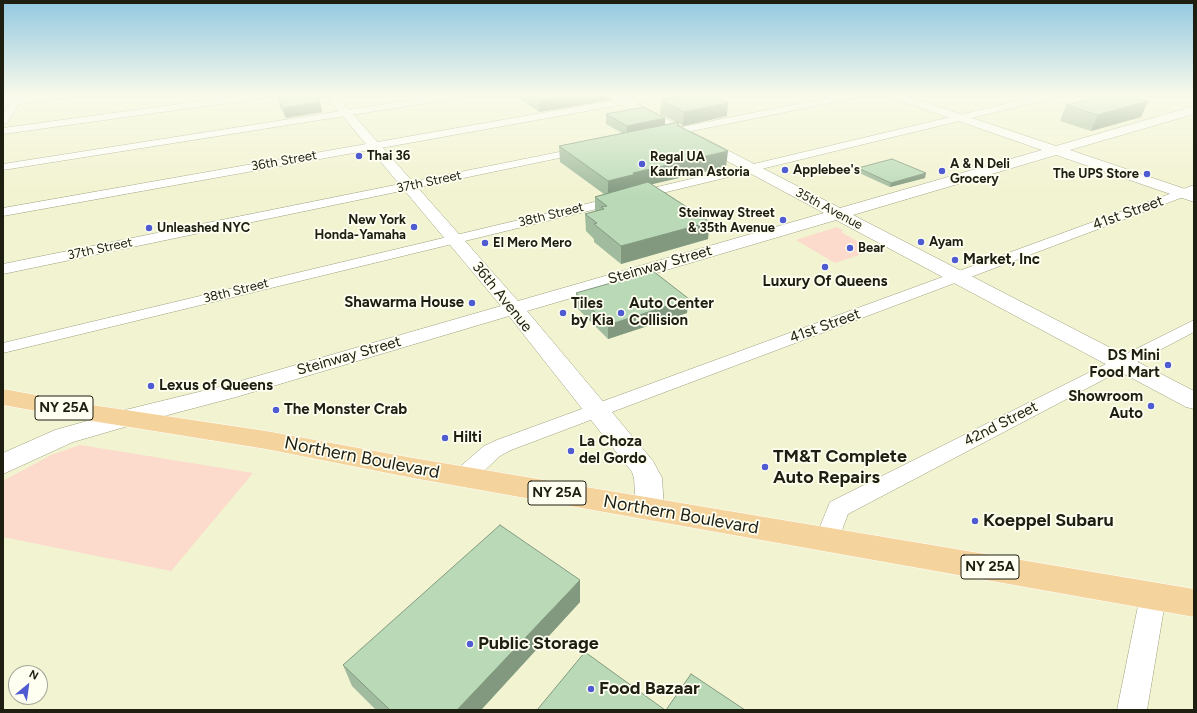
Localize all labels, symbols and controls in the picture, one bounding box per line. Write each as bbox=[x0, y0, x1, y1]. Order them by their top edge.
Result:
street label: 36th Street bbox=[250, 148, 318, 174]
place label: Thai 36 bbox=[367, 148, 410, 164]
place label: Regal UA Kaufman Astoria bbox=[650, 149, 750, 180]
marker: Thai 36 bbox=[354, 151, 364, 161]
place label: A & N Deli Grocery bbox=[950, 156, 1010, 187]
marker: Regal UA Kaufman Astoria bbox=[637, 159, 647, 169]
place label: Applebee's bbox=[793, 162, 860, 178]
marker: Applebee's bbox=[780, 165, 790, 175]
marker: A & N Deli Grocery bbox=[937, 166, 947, 176]
place label: The UPS Store bbox=[1053, 166, 1139, 182]
street label: 37th Street bbox=[395, 168, 463, 196]
marker: The UPS Store bbox=[1142, 169, 1152, 179]
street label: 35th Avenue bbox=[793, 185, 865, 233]
street label: 41st Street bbox=[1090, 192, 1166, 234]
street label: 38th Street bbox=[517, 199, 585, 231]
place label: Steinway Street & 35th Avenue bbox=[679, 205, 775, 236]
place label: New York Honda-Yamaha bbox=[315, 212, 406, 243]
marker: Steinway Street & 35th Avenue bbox=[778, 215, 788, 225]
place label: Unleashed NYC bbox=[157, 220, 250, 236]
marker: New York Honda-Yamaha bbox=[409, 222, 419, 232]
marker: Unleashed NYC bbox=[144, 223, 154, 233]
place label: Ayam bbox=[929, 234, 963, 250]
street label: 37th Street bbox=[66, 235, 134, 263]
place label: El Mero Mero bbox=[493, 235, 572, 251]
marker: Ayam bbox=[916, 237, 926, 247]
marker: El Mero Mero bbox=[480, 238, 490, 248]
place label: Bear bbox=[858, 240, 885, 256]
street label: Steinway Street bbox=[606, 242, 714, 288]
marker: Bear bbox=[845, 243, 855, 253]
place label: Market, Inc bbox=[963, 251, 1040, 269]
marker: Market, Inc bbox=[950, 255, 960, 265]
street label: 36th Avenue bbox=[468, 258, 536, 336]
marker: Luxury Of Queens bbox=[820, 262, 830, 272]
place label: Luxury Of Queens bbox=[763, 273, 887, 291]
street label: 38th Street bbox=[202, 275, 270, 307]
place label: Shawarma House bbox=[344, 294, 464, 312]
place label: Tiles by Kia bbox=[571, 295, 614, 330]
place label: Auto Center Collision bbox=[629, 295, 714, 330]
marker: Shawarma House bbox=[467, 298, 477, 308]
street label: 41st Street bbox=[787, 305, 863, 347]
marker: Tiles by Kia bbox=[558, 308, 568, 318]
marker: Auto Center Collision bbox=[616, 308, 626, 318]
street label: Steinway Street bbox=[295, 333, 403, 379]
place label: DS Mini Food Mart bbox=[1089, 347, 1160, 382]
marker: DS Mini Food Mart bbox=[1163, 360, 1173, 370]
place label: Lexus of Queens bbox=[159, 377, 273, 395]
marker: Lexus of Queens bbox=[146, 381, 156, 391]
place label: Showroom Auto bbox=[1068, 388, 1143, 423]
road number: NY 25A bbox=[35, 396, 93, 420]
street label: 42nd Street bbox=[961, 398, 1041, 450]
place label: The Monster Crab bbox=[284, 401, 407, 419]
marker: Showroom Auto bbox=[1146, 401, 1156, 411]
marker: The Monster Crab bbox=[271, 405, 281, 415]
place label: Hilti bbox=[453, 429, 482, 447]
street label: Northern Boulevard bbox=[283, 432, 441, 484]
marker: Hilti bbox=[440, 433, 450, 443]
place label: La Choza del Gordo bbox=[579, 433, 647, 468]
marker: La Choza del Gordo bbox=[566, 446, 576, 456]
place label: TM&T Complete Auto Repairs bbox=[773, 446, 907, 488]
marker: TM&T Complete Auto Repairs bbox=[760, 462, 770, 472]
road number: NY 25A bbox=[528, 481, 586, 505]
street label: Northern Boulevard bbox=[601, 491, 761, 539]
place label: Koeppel Subaru bbox=[983, 510, 1114, 532]
marker: Koeppel Subaru bbox=[970, 516, 980, 526]
road number: NY 25A bbox=[961, 555, 1019, 579]
place label: Public Storage bbox=[478, 633, 599, 655]
marker: Public Storage bbox=[465, 639, 475, 649]
north arrow bbox=[8, 665, 48, 705]
text: N bbox=[27, 667, 40, 683]
place label: Food Bazaar bbox=[599, 678, 700, 700]
marker: Food Bazaar bbox=[586, 684, 596, 694]

